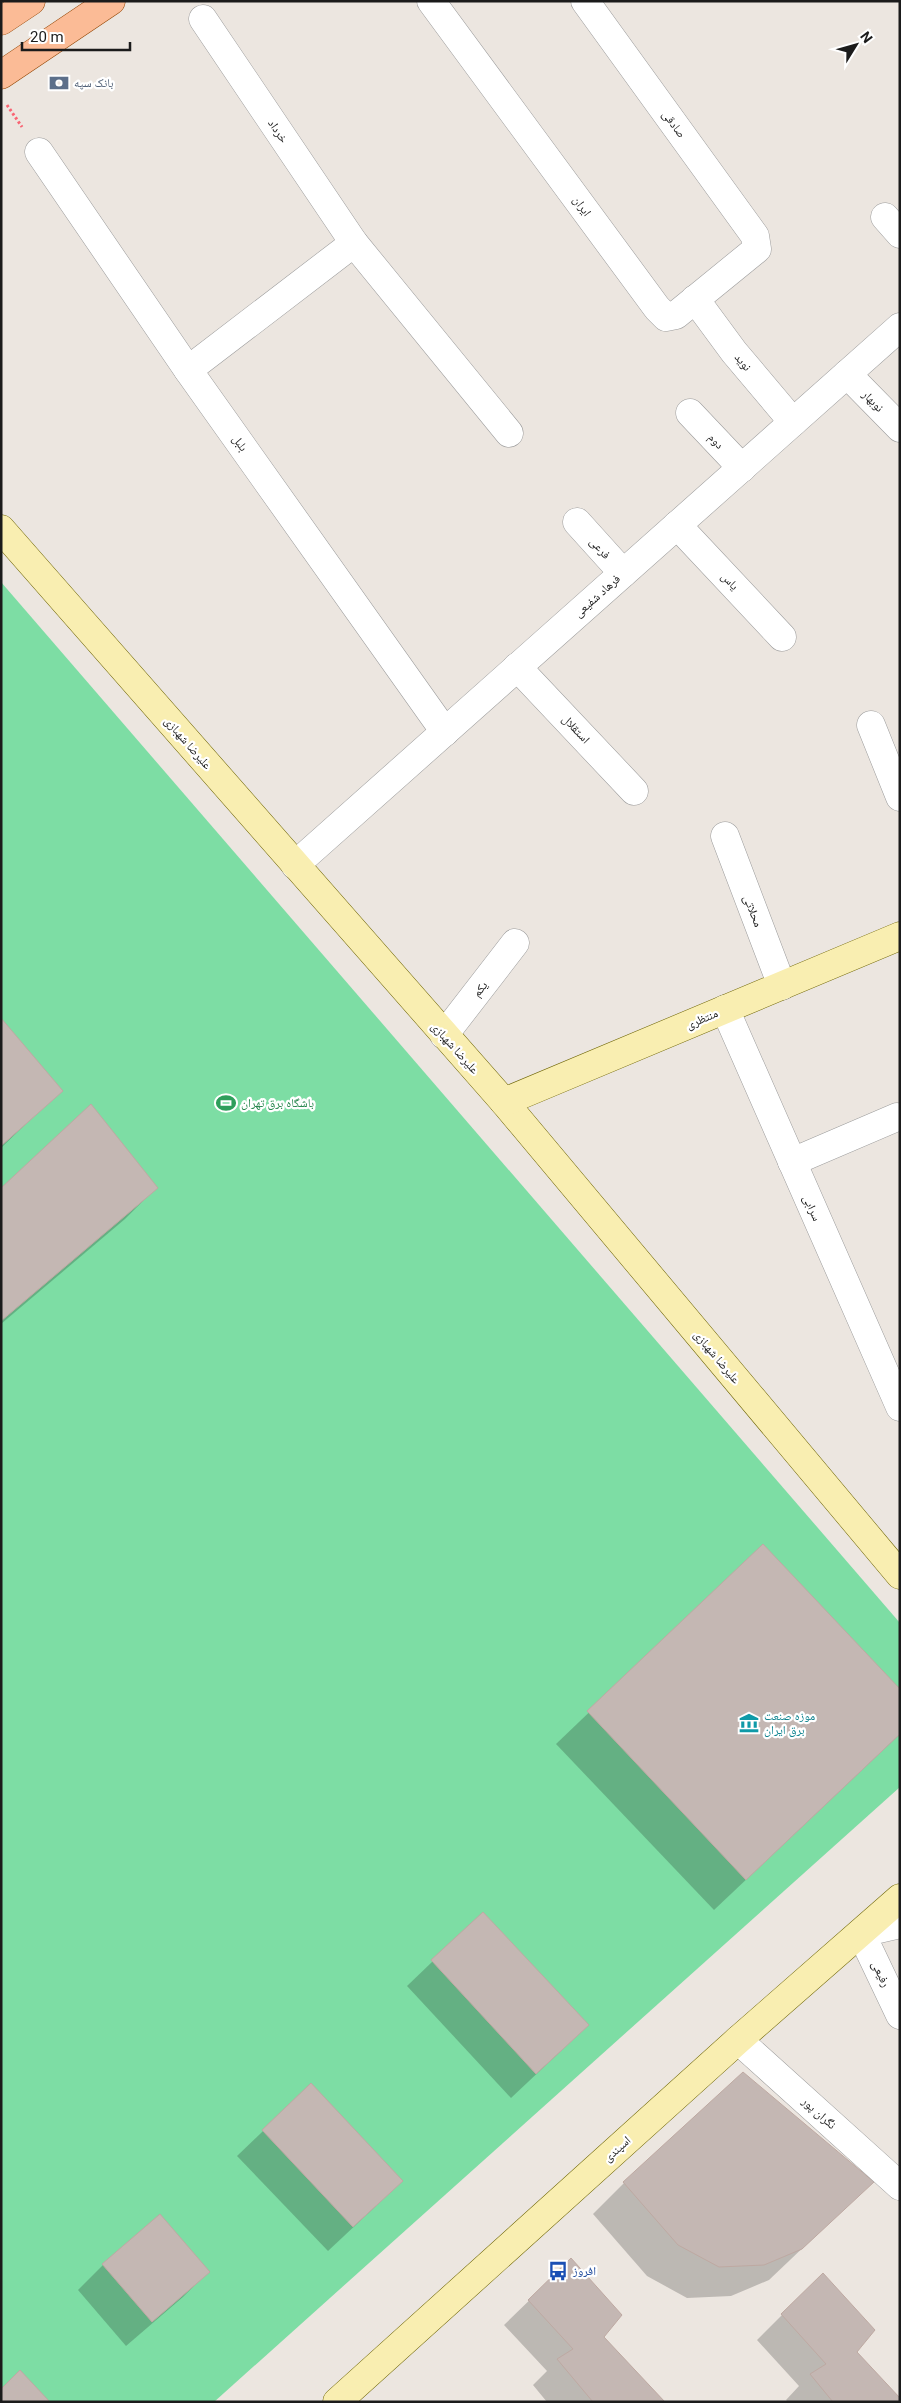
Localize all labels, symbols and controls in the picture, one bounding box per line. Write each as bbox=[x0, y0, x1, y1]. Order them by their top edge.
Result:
scale bar bbox=[22, 20, 130, 52]
north arrow bbox=[831, 20, 881, 70]
text: 20 m bbox=[30, 28, 64, 46]
text: N bbox=[857, 28, 876, 46]
bank icon: بانک سپه bbox=[48, 72, 70, 94]
place label: بانک سپه bbox=[74, 76, 114, 90]
street label: صادقی bbox=[659, 107, 689, 141]
street label: خرداد bbox=[265, 117, 291, 146]
street label: ایران bbox=[570, 193, 594, 219]
street label: نوید bbox=[731, 350, 754, 374]
street label: نوبهار bbox=[859, 387, 887, 415]
street label: دوم bbox=[705, 430, 727, 452]
street label: بلبل bbox=[229, 432, 251, 454]
street label: فرعی bbox=[587, 534, 613, 562]
street label: یاس bbox=[718, 569, 742, 593]
street label: فرهاد شفیعی bbox=[571, 572, 623, 620]
street label: استقلال bbox=[559, 712, 593, 746]
street label: علیرضا شهبازی bbox=[161, 714, 214, 772]
street label: محلاتی bbox=[741, 893, 765, 929]
street label: یکم bbox=[470, 978, 491, 1000]
street label: منتظری bbox=[684, 1006, 720, 1032]
street label: علیرضا شهبازی bbox=[428, 1019, 482, 1077]
sports icon: باشگاه برق تهران bbox=[215, 1092, 237, 1114]
place label: باشگاه برق تهران bbox=[241, 1096, 314, 1110]
street label: سرابی bbox=[800, 1193, 824, 1223]
street label: علیرضا شهبازی bbox=[691, 1328, 743, 1387]
place label: موزه صنعت برق ایران bbox=[764, 1709, 815, 1737]
museum icon: موزه صنعت برق ایران bbox=[738, 1712, 760, 1734]
street label: رفیعی bbox=[869, 1959, 893, 1990]
street label: نگران پور bbox=[798, 2093, 839, 2132]
street label: اسپندی bbox=[601, 2133, 634, 2165]
bus stop icon: افروز bbox=[547, 2260, 569, 2282]
place label: افروز bbox=[572, 2264, 596, 2278]

